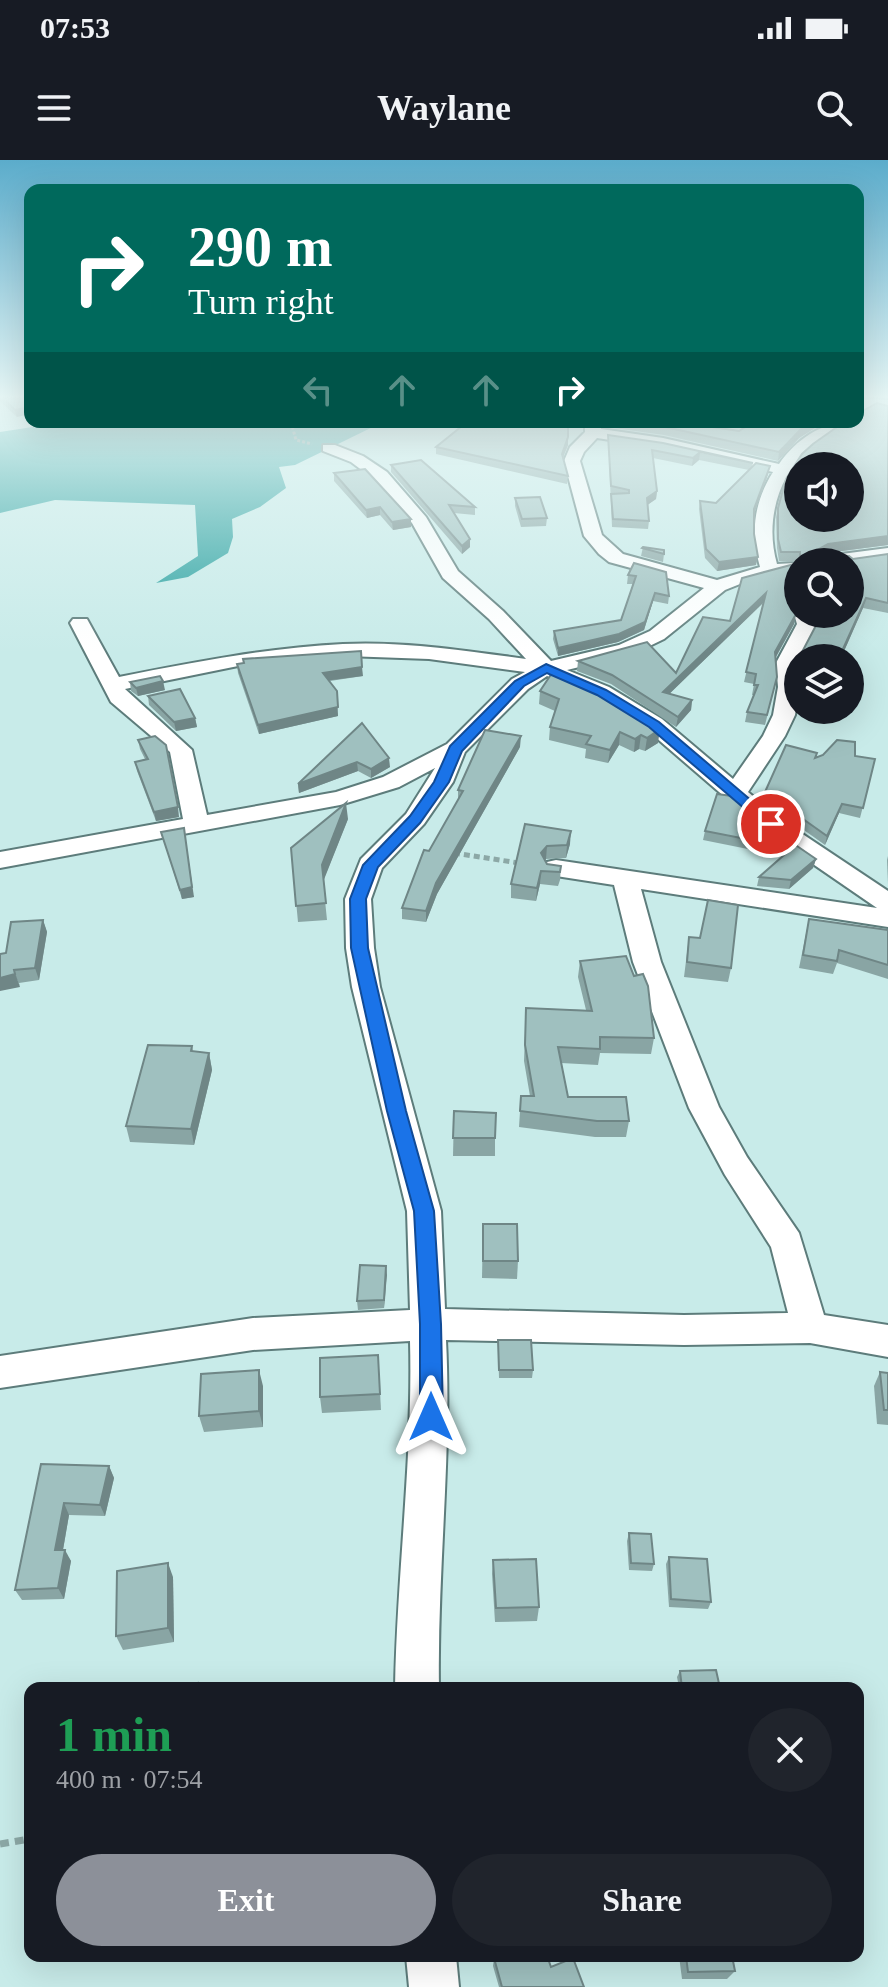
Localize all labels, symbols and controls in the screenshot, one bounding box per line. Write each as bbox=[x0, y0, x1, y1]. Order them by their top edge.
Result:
text: 07:53 bbox=[40, 11, 110, 44]
icon: menu bbox=[32, 86, 76, 130]
icon: search bbox=[812, 86, 856, 130]
text: Waylane bbox=[377, 88, 511, 128]
icon: right bbox=[56, 216, 160, 320]
text: 290 m bbox=[188, 216, 333, 278]
text: Turn right bbox=[188, 282, 334, 322]
icon: left bbox=[296, 368, 340, 412]
icon: ahead bbox=[380, 368, 424, 412]
icon: ahead bbox=[464, 368, 508, 412]
icon: right bbox=[548, 368, 592, 412]
map controls bbox=[784, 452, 864, 724]
button: sound bbox=[784, 452, 864, 532]
button: search bbox=[784, 548, 864, 628]
button: layers bbox=[784, 644, 864, 724]
pin bbox=[737, 790, 805, 858]
icon: arrive bbox=[749, 802, 793, 846]
position arrow bbox=[389, 1375, 473, 1459]
text: 1 min bbox=[56, 1708, 172, 1761]
button: close bbox=[748, 1708, 832, 1792]
text: 400 m · 07:54 bbox=[56, 1765, 203, 1794]
button: Exit bbox=[56, 1854, 436, 1946]
button: Share bbox=[452, 1854, 832, 1946]

